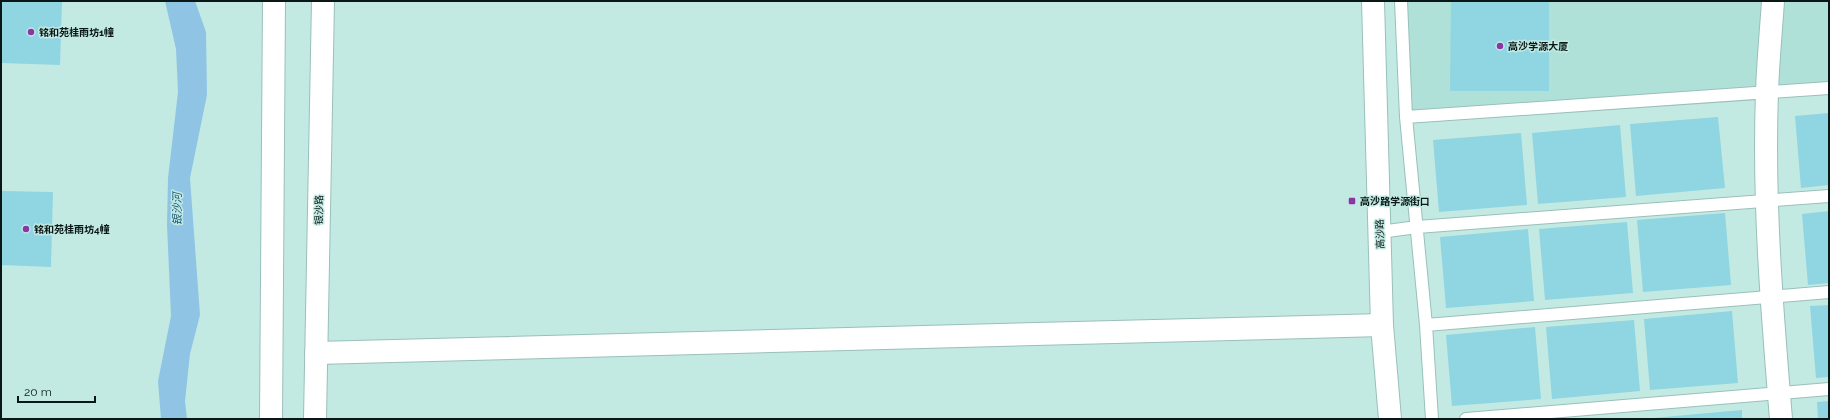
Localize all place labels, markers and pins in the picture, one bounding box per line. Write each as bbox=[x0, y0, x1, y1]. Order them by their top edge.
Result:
place label: 铭和苑桂雨坊1幢 bbox=[39, 26, 114, 38]
marker: 铭和苑桂雨坊1幢 bbox=[26, 27, 36, 37]
place label: 高沙学源大厦 bbox=[1508, 40, 1568, 52]
marker: 高沙学源大厦 bbox=[1495, 41, 1505, 51]
place label: 高沙路学源街口 bbox=[1360, 195, 1430, 207]
marker: 高沙路学源街口 bbox=[1347, 196, 1357, 206]
place label: 铭和苑桂雨坊4幢 bbox=[34, 223, 110, 235]
marker: 铭和苑桂雨坊4幢 bbox=[21, 224, 31, 234]

